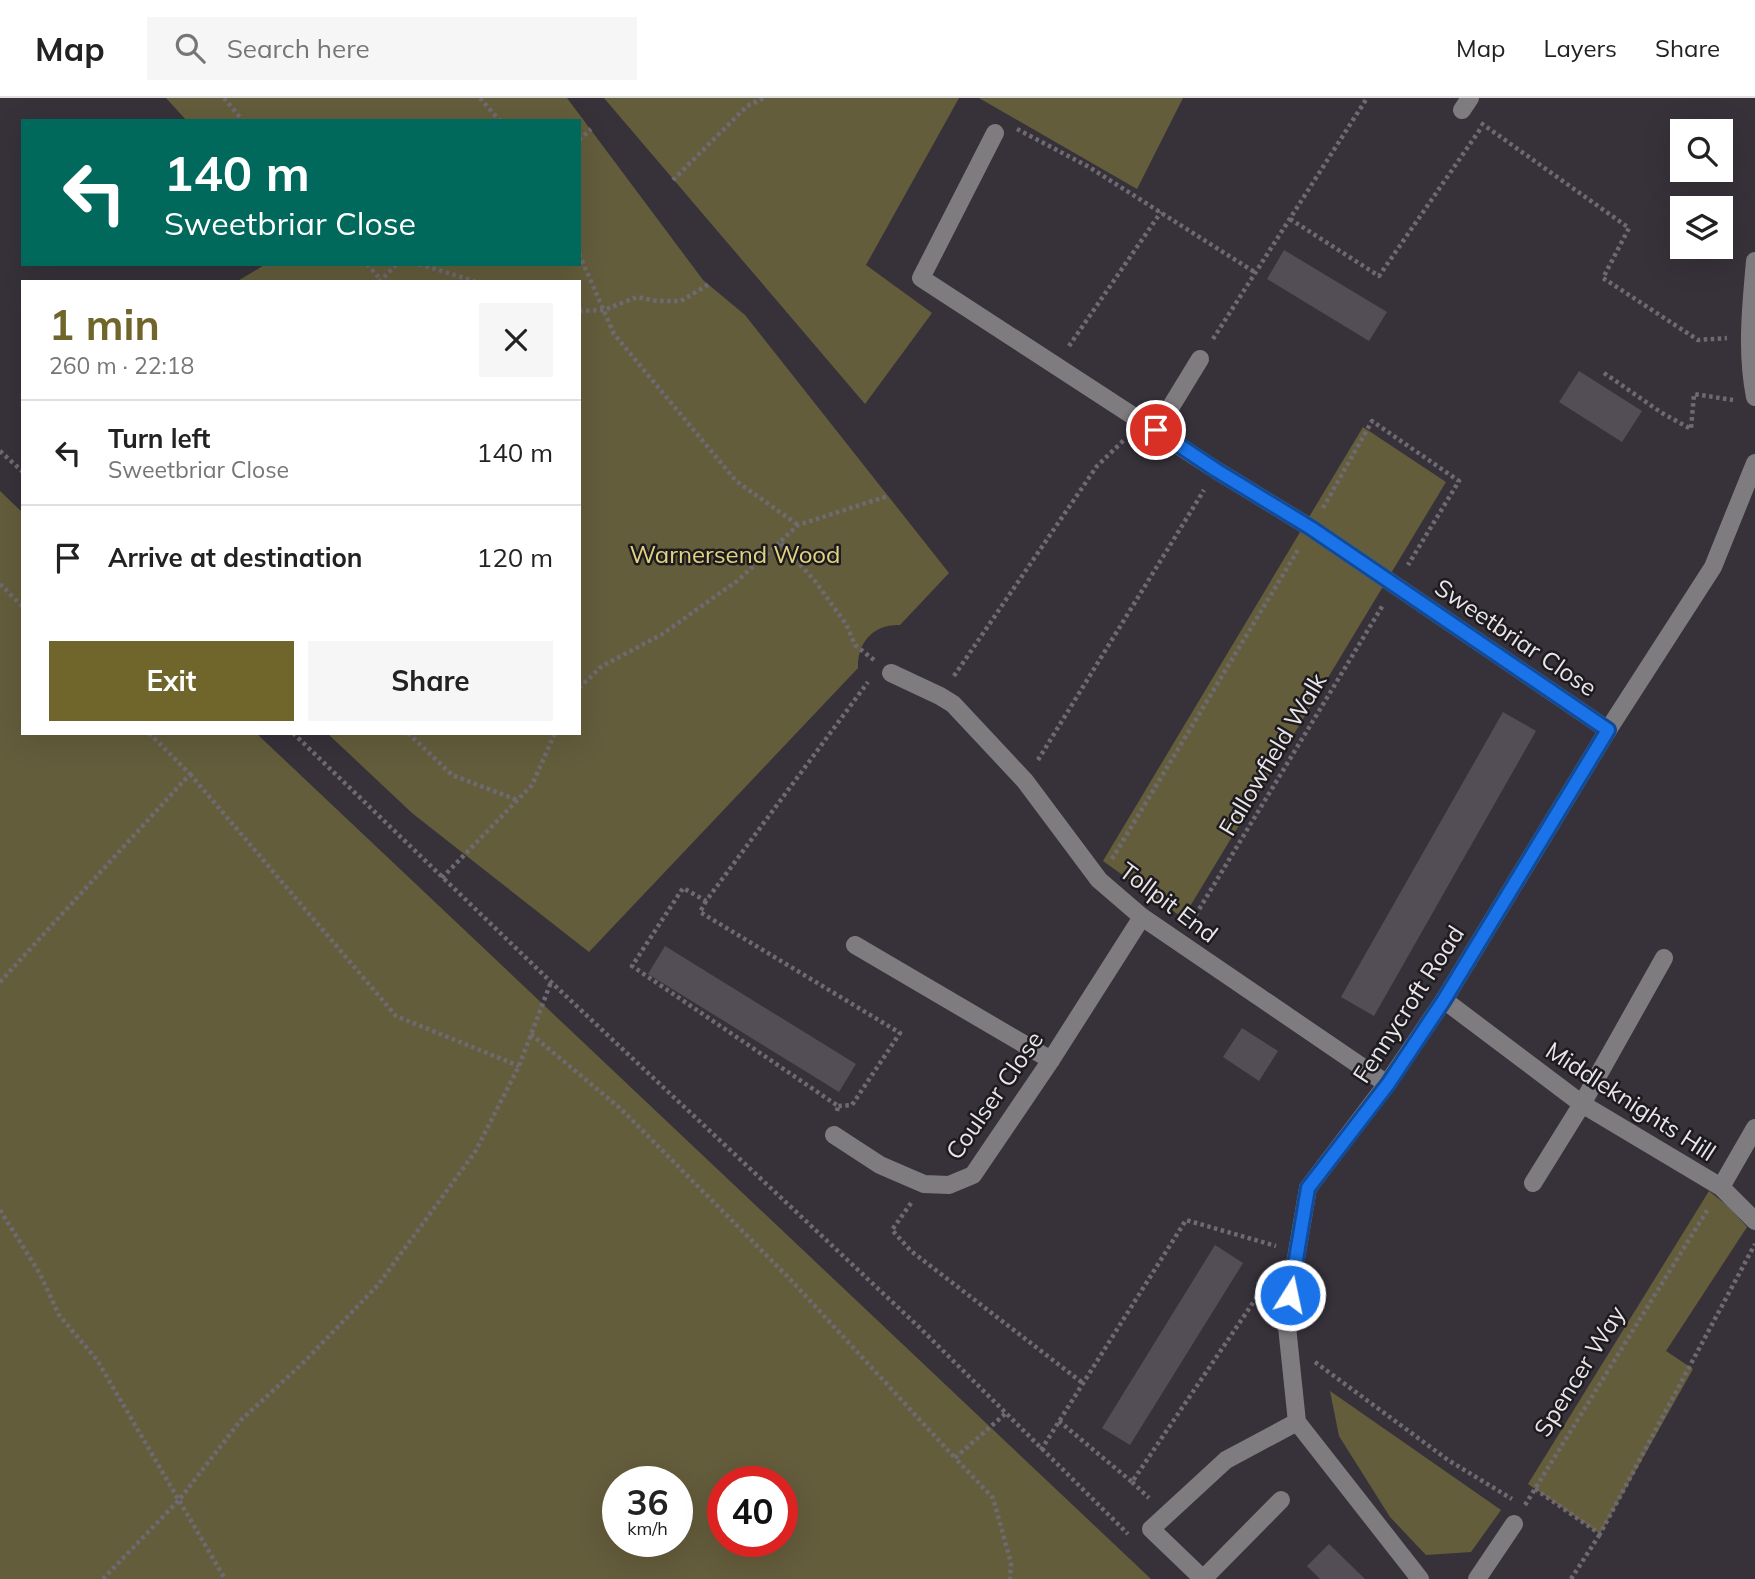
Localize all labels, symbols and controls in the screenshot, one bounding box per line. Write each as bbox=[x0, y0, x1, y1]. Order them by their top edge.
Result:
search box bbox=[147, 17, 637, 80]
text: Map bbox=[35, 28, 105, 69]
icon: search bbox=[171, 29, 209, 67]
text: Search here bbox=[227, 32, 370, 65]
text: Map bbox=[1456, 33, 1505, 63]
text: Layers bbox=[1543, 33, 1617, 63]
text: Share bbox=[1655, 33, 1720, 63]
map controls bbox=[1670, 119, 1733, 259]
button: search bbox=[1670, 119, 1733, 182]
text: 140 m bbox=[164, 142, 310, 203]
icon: left bbox=[49, 147, 140, 238]
button: layers bbox=[1670, 196, 1733, 259]
text: Sweetbriar Close bbox=[164, 203, 416, 243]
text: 1 min bbox=[49, 298, 160, 351]
button: close bbox=[479, 303, 553, 377]
text: 260 m · 22:18 bbox=[49, 351, 194, 380]
pin bbox=[1126, 400, 1186, 460]
icon: arrive bbox=[1137, 411, 1175, 449]
text: Turn left bbox=[108, 422, 210, 455]
icon: left bbox=[49, 434, 87, 472]
text: 140 m bbox=[477, 436, 553, 469]
text: Sweetbriar Close bbox=[108, 455, 289, 484]
icon: arrive bbox=[49, 539, 87, 577]
park label: Warnersend Wood bbox=[630, 539, 840, 569]
text: Arrive at destination bbox=[108, 541, 363, 574]
text: 120 m bbox=[477, 541, 553, 574]
street label: Sweetbriar Close bbox=[1429, 572, 1603, 702]
button: Exit bbox=[49, 641, 294, 721]
button: Share bbox=[308, 641, 553, 721]
street label: Fallowfield Walk bbox=[1212, 667, 1333, 841]
street label: Tollpit End bbox=[1114, 855, 1224, 949]
street label: Fennycroft Road bbox=[1346, 920, 1470, 1088]
street label: Coulser Close bbox=[939, 1025, 1049, 1165]
street label: Middleknights Hill bbox=[1540, 1035, 1722, 1167]
position arrow bbox=[1253, 1258, 1327, 1332]
street label: Spencer Way bbox=[1527, 1300, 1631, 1442]
speed limit sign: 40 bbox=[707, 1466, 798, 1557]
text: 36 bbox=[626, 1480, 669, 1524]
text: km/h bbox=[627, 1517, 668, 1540]

